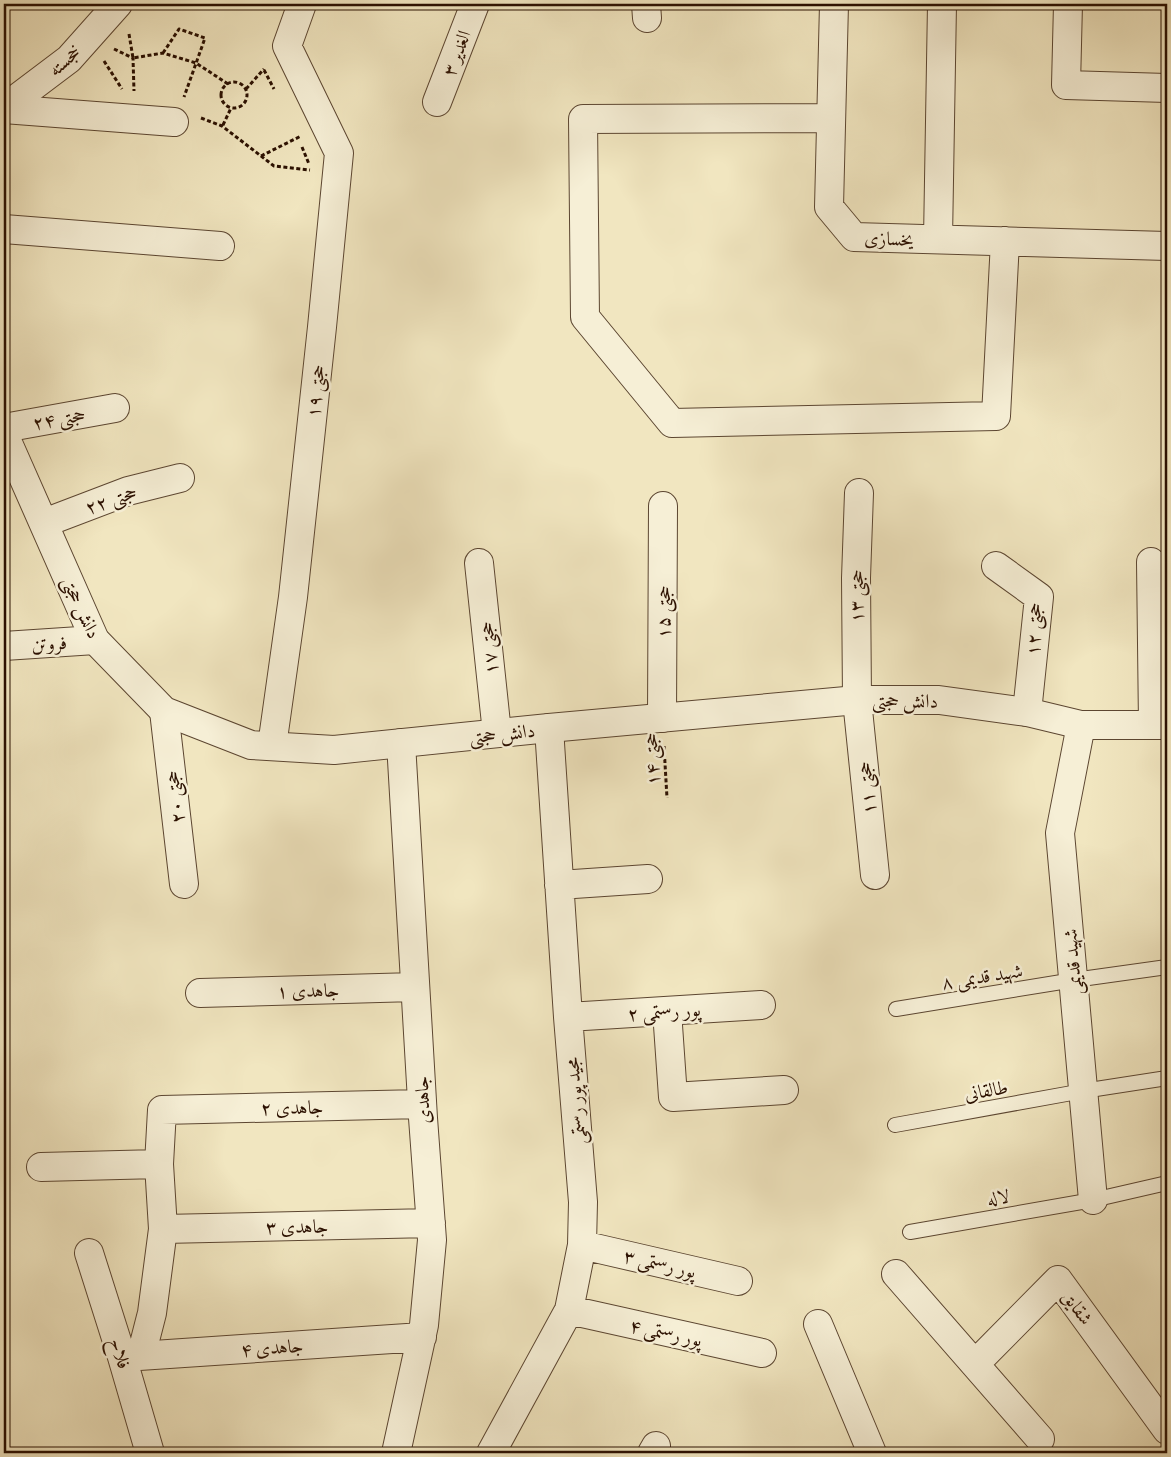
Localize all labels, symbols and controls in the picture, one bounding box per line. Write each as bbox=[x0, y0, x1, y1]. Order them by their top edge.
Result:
street label: الغدیر ۳ bbox=[437, 27, 478, 80]
street label: خجسته bbox=[43, 40, 87, 83]
street label: یخسازی bbox=[864, 226, 915, 254]
street label: حجتی ۱۹ bbox=[301, 363, 333, 419]
street label: حجتی ۲۴ bbox=[31, 403, 88, 437]
street label: حجتی ۲۲ bbox=[82, 480, 141, 522]
street label: حجتی ۱۳ bbox=[845, 569, 871, 623]
street label: دانش حجتی bbox=[54, 572, 106, 643]
street label: حجتی ۱۵ bbox=[652, 585, 678, 639]
street label: حجتی ۱۲ bbox=[1021, 602, 1049, 656]
street label: حجتی ۱۷ bbox=[474, 620, 506, 676]
street label: فروتن bbox=[30, 631, 68, 659]
street label: دانش حجتی bbox=[872, 688, 938, 716]
street label: دانش حجتی bbox=[468, 719, 536, 751]
street label: حجتی ۱۴ bbox=[639, 732, 667, 786]
street label: حجتی ۱۱ bbox=[852, 760, 884, 816]
street label: حجتی ۲۰ bbox=[160, 769, 192, 825]
street label: شهید قدیمی bbox=[1058, 927, 1090, 996]
street label: شهید قدیمی ۸ bbox=[940, 959, 1025, 997]
street label: جاهدی ۱ bbox=[276, 978, 340, 1006]
street label: پور رستمی ۲ bbox=[627, 997, 703, 1029]
street label: مجید پور رستمی bbox=[560, 1056, 594, 1145]
street label: جاهدی bbox=[410, 1075, 438, 1125]
street label: طالقانی bbox=[962, 1075, 1010, 1109]
street label: جاهدی ۲ bbox=[260, 1095, 324, 1123]
street label: لاله bbox=[985, 1184, 1012, 1214]
street label: جاهدی ۳ bbox=[265, 1214, 329, 1242]
street label: پور رستمی ۳ bbox=[621, 1244, 700, 1286]
street label: شقایق bbox=[1055, 1285, 1098, 1331]
street label: پور رستمی ۴ bbox=[627, 1314, 706, 1355]
street label: جاهدی ۴ bbox=[240, 1334, 304, 1364]
street label: فلاح bbox=[99, 1335, 136, 1373]

